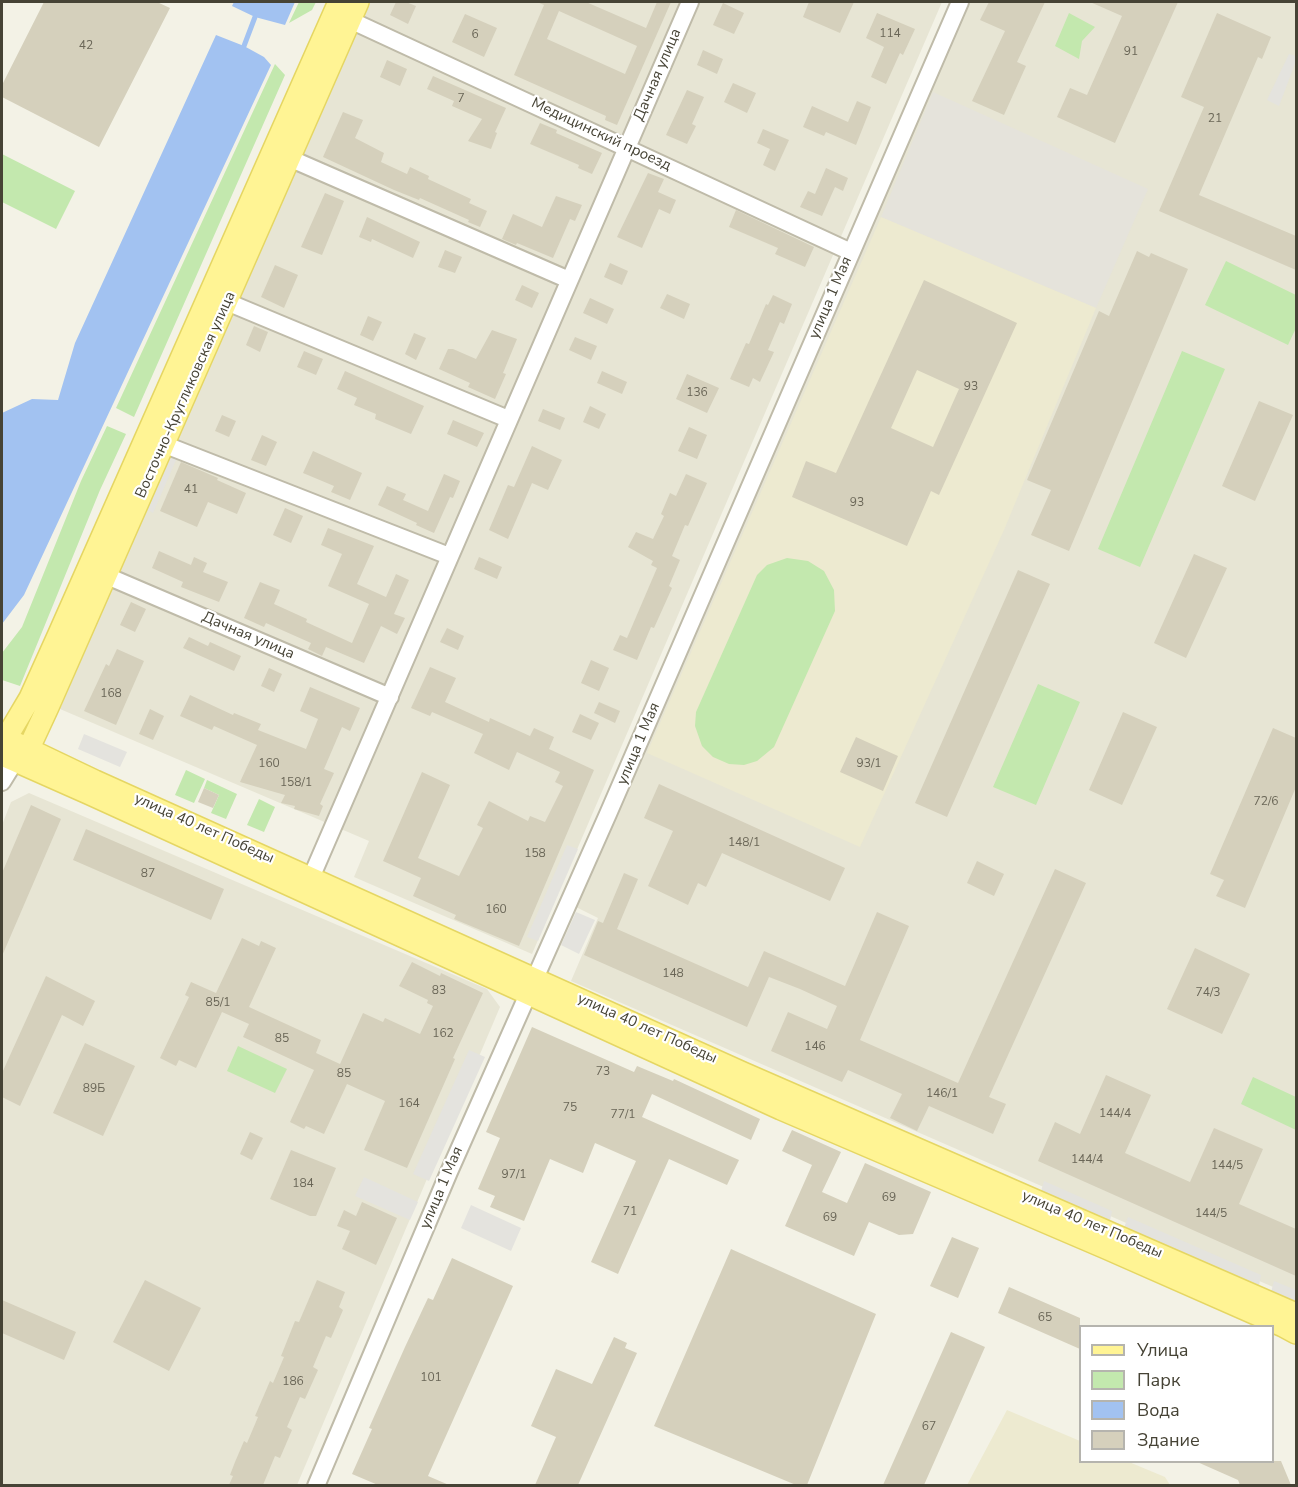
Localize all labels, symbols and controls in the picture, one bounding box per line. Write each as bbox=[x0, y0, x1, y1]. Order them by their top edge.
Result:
street label: Дачная улица bbox=[630, 26, 686, 124]
house number: 114 bbox=[879, 27, 901, 41]
house number: 6 bbox=[471, 28, 479, 42]
house number: 42 bbox=[79, 39, 93, 53]
house number: 91 bbox=[1124, 45, 1138, 59]
house number: 7 bbox=[457, 92, 465, 106]
street label: Медицинский проезд bbox=[528, 95, 674, 175]
house number: 21 bbox=[1208, 112, 1222, 126]
street label: улица 1 Мая bbox=[806, 254, 856, 342]
street label: Восточно-Кругликовская улица bbox=[132, 289, 240, 501]
house number: 93 bbox=[964, 380, 978, 394]
house number: 136 bbox=[686, 386, 708, 400]
house number: 41 bbox=[184, 483, 198, 497]
house number: 93 bbox=[850, 496, 864, 510]
street label: Дачная улица bbox=[199, 608, 297, 664]
house number: 168 bbox=[100, 687, 122, 701]
street label: улица 1 Мая bbox=[614, 700, 664, 788]
house number: 160 bbox=[258, 757, 280, 771]
house number: 93/1 bbox=[857, 757, 881, 771]
house number: 158/1 bbox=[280, 776, 312, 790]
street label: улица 40 лет Победы bbox=[131, 790, 277, 868]
house number: 72/6 bbox=[1254, 795, 1278, 809]
house number: 148/1 bbox=[728, 836, 760, 850]
house number: 158 bbox=[524, 847, 546, 861]
house number: 87 bbox=[141, 867, 155, 881]
house number: 160 bbox=[485, 903, 507, 917]
house number: 148 bbox=[662, 967, 684, 981]
house number: 83 bbox=[432, 984, 446, 998]
house number: 74/3 bbox=[1196, 986, 1220, 1000]
street label: улица 40 лет Победы bbox=[574, 990, 720, 1068]
house number: 85/1 bbox=[206, 996, 230, 1010]
house number: 162 bbox=[432, 1027, 454, 1041]
house number: 85 bbox=[275, 1032, 289, 1046]
house number: 146 bbox=[804, 1040, 826, 1054]
house number: 73 bbox=[596, 1065, 610, 1079]
house number: 85 bbox=[337, 1067, 351, 1081]
house number: 89Б bbox=[83, 1082, 105, 1096]
house number: 146/1 bbox=[926, 1087, 958, 1101]
house number: 164 bbox=[398, 1097, 420, 1111]
house number: 75 bbox=[563, 1101, 577, 1115]
house number: 144/4 bbox=[1099, 1107, 1131, 1121]
house number: 77/1 bbox=[611, 1108, 635, 1122]
street label: улица 1 Мая bbox=[417, 1144, 467, 1232]
house number: 144/4 bbox=[1071, 1153, 1103, 1167]
house number: 144/5 bbox=[1211, 1159, 1243, 1173]
house number: 97/1 bbox=[502, 1168, 526, 1182]
house number: 184 bbox=[292, 1177, 314, 1191]
street label: улица 40 лет Победы bbox=[1019, 1187, 1165, 1263]
house number: 69 bbox=[882, 1191, 896, 1205]
house number: 71 bbox=[623, 1205, 637, 1219]
house number: 144/5 bbox=[1195, 1207, 1227, 1221]
house number: 69 bbox=[823, 1211, 837, 1225]
house number: 65 bbox=[1038, 1311, 1052, 1325]
legend bbox=[1079, 1325, 1274, 1463]
text: Улица bbox=[1137, 1338, 1188, 1362]
text: Парк bbox=[1137, 1368, 1180, 1392]
house number: 101 bbox=[420, 1371, 442, 1385]
house number: 186 bbox=[282, 1375, 304, 1389]
text: Вода bbox=[1137, 1398, 1180, 1422]
house number: 67 bbox=[922, 1420, 936, 1434]
text: Здание bbox=[1137, 1428, 1200, 1452]

